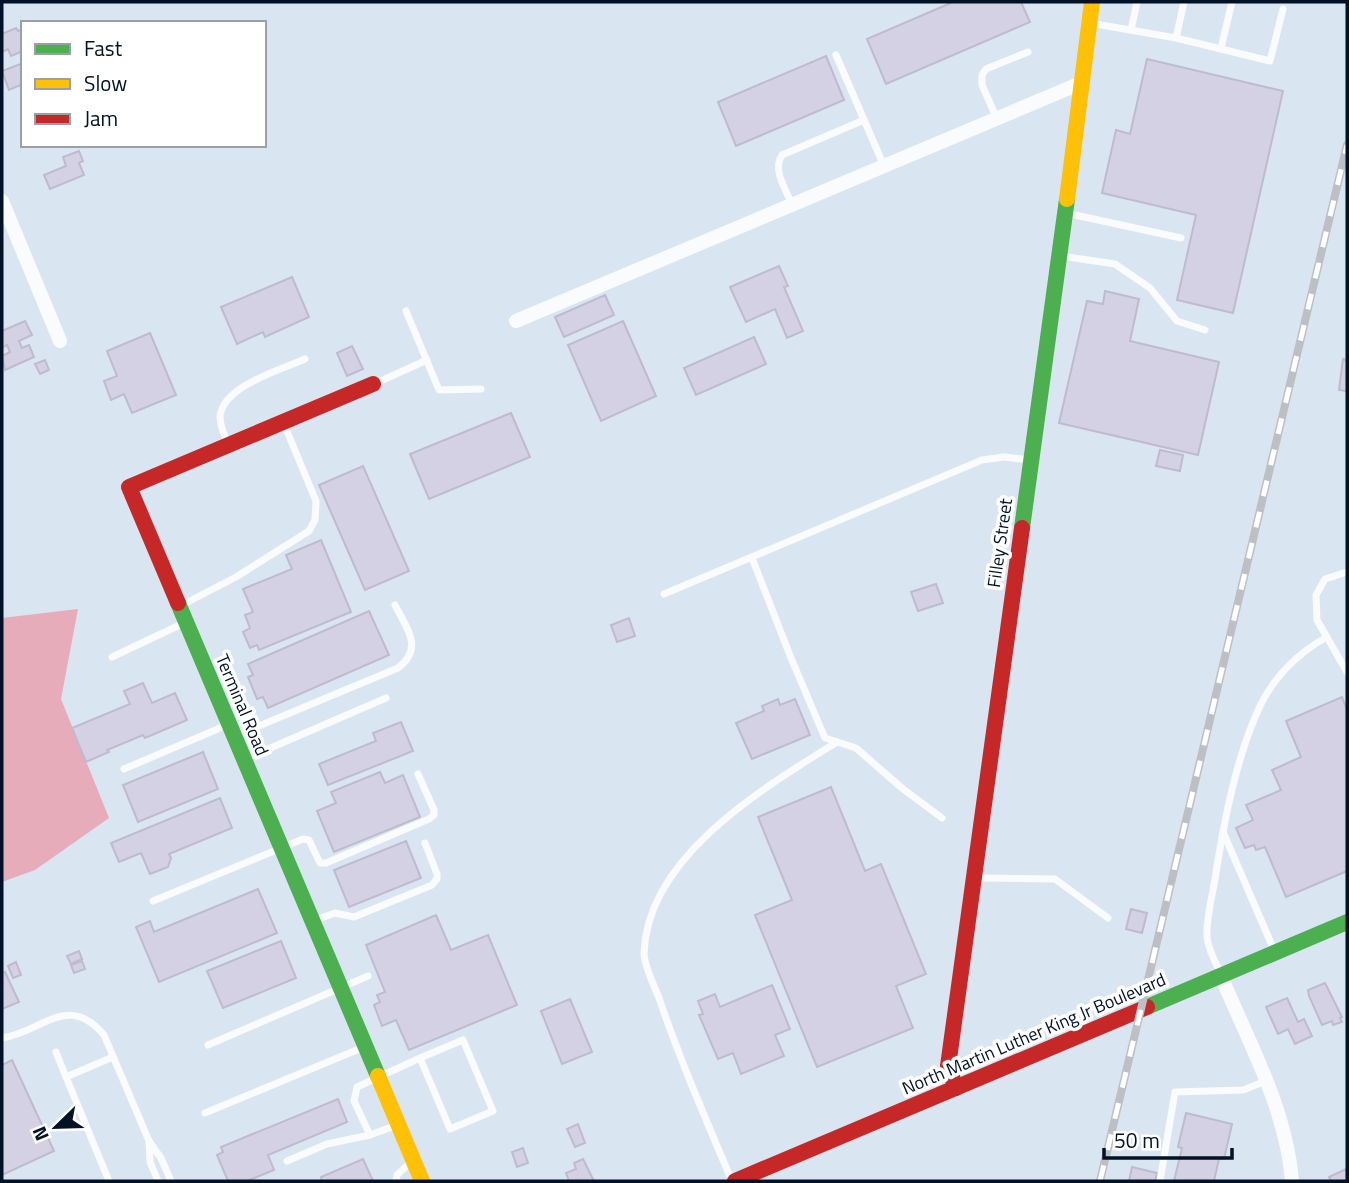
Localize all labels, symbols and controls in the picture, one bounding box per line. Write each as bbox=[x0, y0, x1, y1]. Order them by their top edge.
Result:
legend bbox=[21, 21, 266, 147]
text: Fast bbox=[84, 32, 123, 64]
text: Slow bbox=[84, 67, 127, 99]
text: Jam bbox=[84, 102, 118, 134]
street label: Filley Street bbox=[980, 496, 1019, 589]
street label: Terminal Road bbox=[209, 650, 276, 760]
street label: North Martin Luther King Jr Boulevard bbox=[898, 966, 1170, 1101]
north arrow bbox=[21, 1092, 91, 1162]
scale bar bbox=[1104, 1116, 1232, 1160]
text: N bbox=[24, 1122, 56, 1146]
text: 50 m bbox=[1114, 1124, 1160, 1156]

